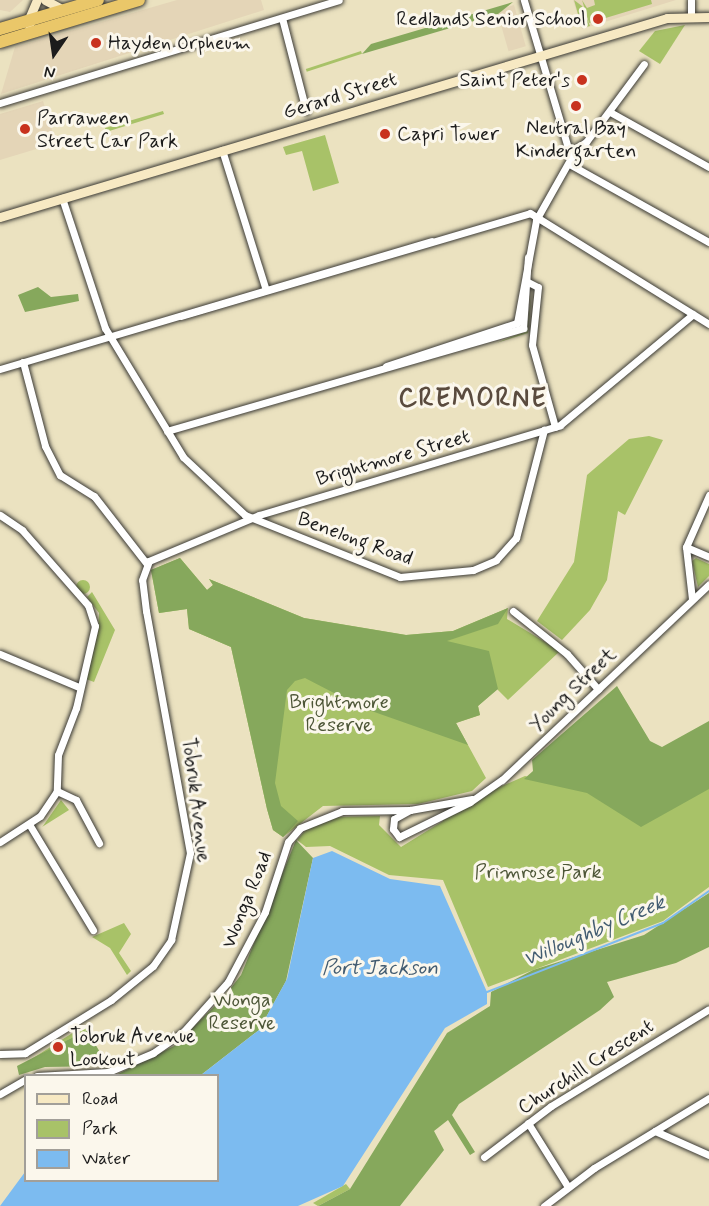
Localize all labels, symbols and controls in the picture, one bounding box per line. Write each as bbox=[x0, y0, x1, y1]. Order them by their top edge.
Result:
place label: Redlands Senior School bbox=[396, 7, 586, 31]
marker: Redlands Senior School bbox=[591, 12, 605, 26]
north arrow bbox=[24, 24, 84, 84]
place label: Hayden Orpheum bbox=[108, 31, 252, 55]
marker: Hayden Orpheum bbox=[89, 36, 103, 50]
text: N bbox=[42, 61, 57, 83]
street label: Gerard Street bbox=[279, 67, 401, 125]
place label: Saint Peter's bbox=[459, 68, 570, 92]
marker: Saint Peter's bbox=[575, 73, 589, 87]
marker: Neutral Bay Kindergarten bbox=[569, 99, 583, 113]
place label: Parraween Street Car Park bbox=[37, 106, 178, 153]
place label: Neutral Bay Kindergarten bbox=[516, 116, 636, 163]
marker: Parraween Street Car Park bbox=[18, 122, 32, 136]
place label: Capri Tower bbox=[397, 122, 499, 146]
marker: Capri Tower bbox=[378, 127, 392, 141]
district label: CREMORNE bbox=[400, 384, 546, 416]
street label: Brightmore Street bbox=[312, 424, 474, 492]
street label: Benelong Road bbox=[295, 507, 415, 571]
street label: Young Street bbox=[525, 643, 621, 737]
park label: Brightmore Reserve bbox=[289, 690, 389, 737]
street label: Tobruk Avenue bbox=[177, 737, 215, 863]
street label: Wonga Road bbox=[217, 848, 277, 952]
park label: Primrose Park bbox=[475, 860, 601, 884]
water label: Willoughby Creek bbox=[519, 890, 669, 972]
water label: Port Jackson bbox=[322, 955, 438, 981]
park label: Wonga Reserve bbox=[208, 989, 276, 1036]
street label: Churchill Crescent bbox=[512, 1013, 660, 1121]
place label: Tobruk Avenue Lookout bbox=[70, 1024, 194, 1071]
marker: Tobruk Avenue Lookout bbox=[51, 1040, 65, 1054]
legend bbox=[24, 1074, 219, 1182]
text: Road bbox=[82, 1087, 118, 1111]
text: Park bbox=[82, 1117, 118, 1141]
text: Water bbox=[82, 1147, 130, 1171]

